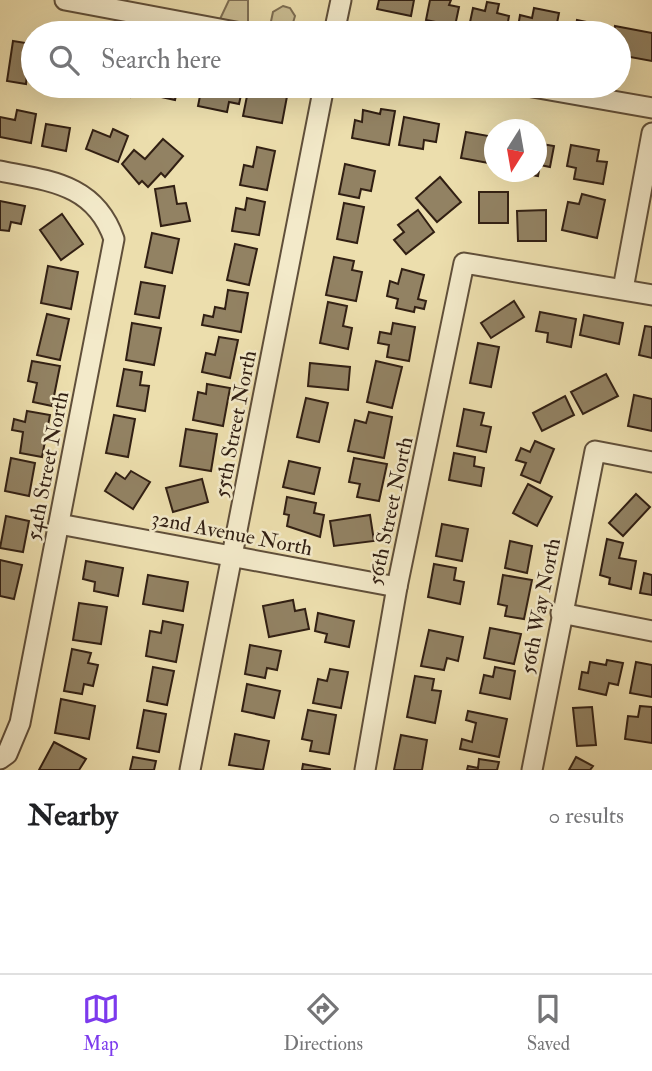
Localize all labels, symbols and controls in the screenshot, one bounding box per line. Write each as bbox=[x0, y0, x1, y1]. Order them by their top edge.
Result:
search box bbox=[21, 21, 631, 98]
icon: search bbox=[45, 41, 83, 79]
text: Search here bbox=[101, 44, 221, 76]
north arrow bbox=[484, 119, 547, 182]
street label: 55th Street North bbox=[208, 348, 263, 500]
street label: 54th Street North bbox=[20, 389, 75, 543]
street label: 56th Street North bbox=[362, 434, 419, 588]
street label: 32nd Avenue North bbox=[149, 505, 315, 562]
street label: 56th Way North bbox=[514, 536, 567, 676]
text: Nearby bbox=[28, 797, 118, 834]
text: 0 results bbox=[548, 801, 624, 830]
tab: Map bbox=[82, 990, 120, 1056]
tab: Directions bbox=[283, 990, 363, 1056]
tab: Saved bbox=[527, 990, 570, 1056]

